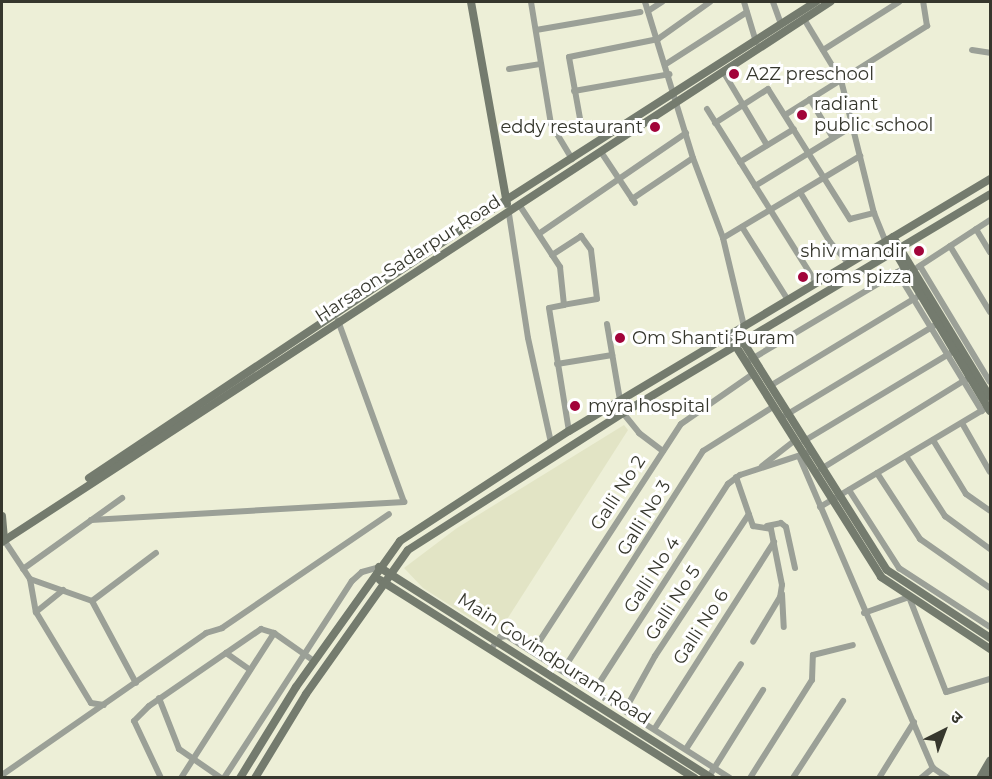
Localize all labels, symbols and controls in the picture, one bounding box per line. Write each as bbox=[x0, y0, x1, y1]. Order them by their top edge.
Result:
place label: A2Z preschool bbox=[746, 63, 874, 85]
marker: A2Z preschool bbox=[727, 67, 741, 81]
place label: radiant public school bbox=[814, 94, 933, 136]
marker: radiant public school bbox=[795, 108, 809, 122]
place label: eddy restaurant bbox=[500, 116, 643, 138]
marker: eddy restaurant bbox=[648, 120, 662, 134]
street label: Harsaon-Sadarpur Road bbox=[311, 191, 505, 327]
place label: shiv mandir bbox=[801, 240, 907, 262]
marker: shiv mandir bbox=[912, 244, 926, 258]
place label: roms pizza bbox=[815, 266, 912, 288]
marker: roms pizza bbox=[796, 270, 810, 284]
place label: Om Shanti Puram bbox=[632, 327, 795, 349]
marker: Om Shanti Puram bbox=[613, 331, 627, 345]
place label: myra hospital bbox=[588, 395, 710, 417]
marker: myra hospital bbox=[566, 397, 584, 415]
street label: Galli No 2 bbox=[586, 452, 650, 534]
street label: Galli No 3 bbox=[612, 476, 676, 560]
street label: Galli No 4 bbox=[619, 533, 685, 617]
street label: Galli No 5 bbox=[641, 562, 705, 644]
street label: Galli No 6 bbox=[669, 585, 733, 669]
street label: Main Govindpuram Road bbox=[453, 588, 655, 730]
north arrow bbox=[914, 701, 974, 761]
text: उ bbox=[947, 707, 966, 727]

